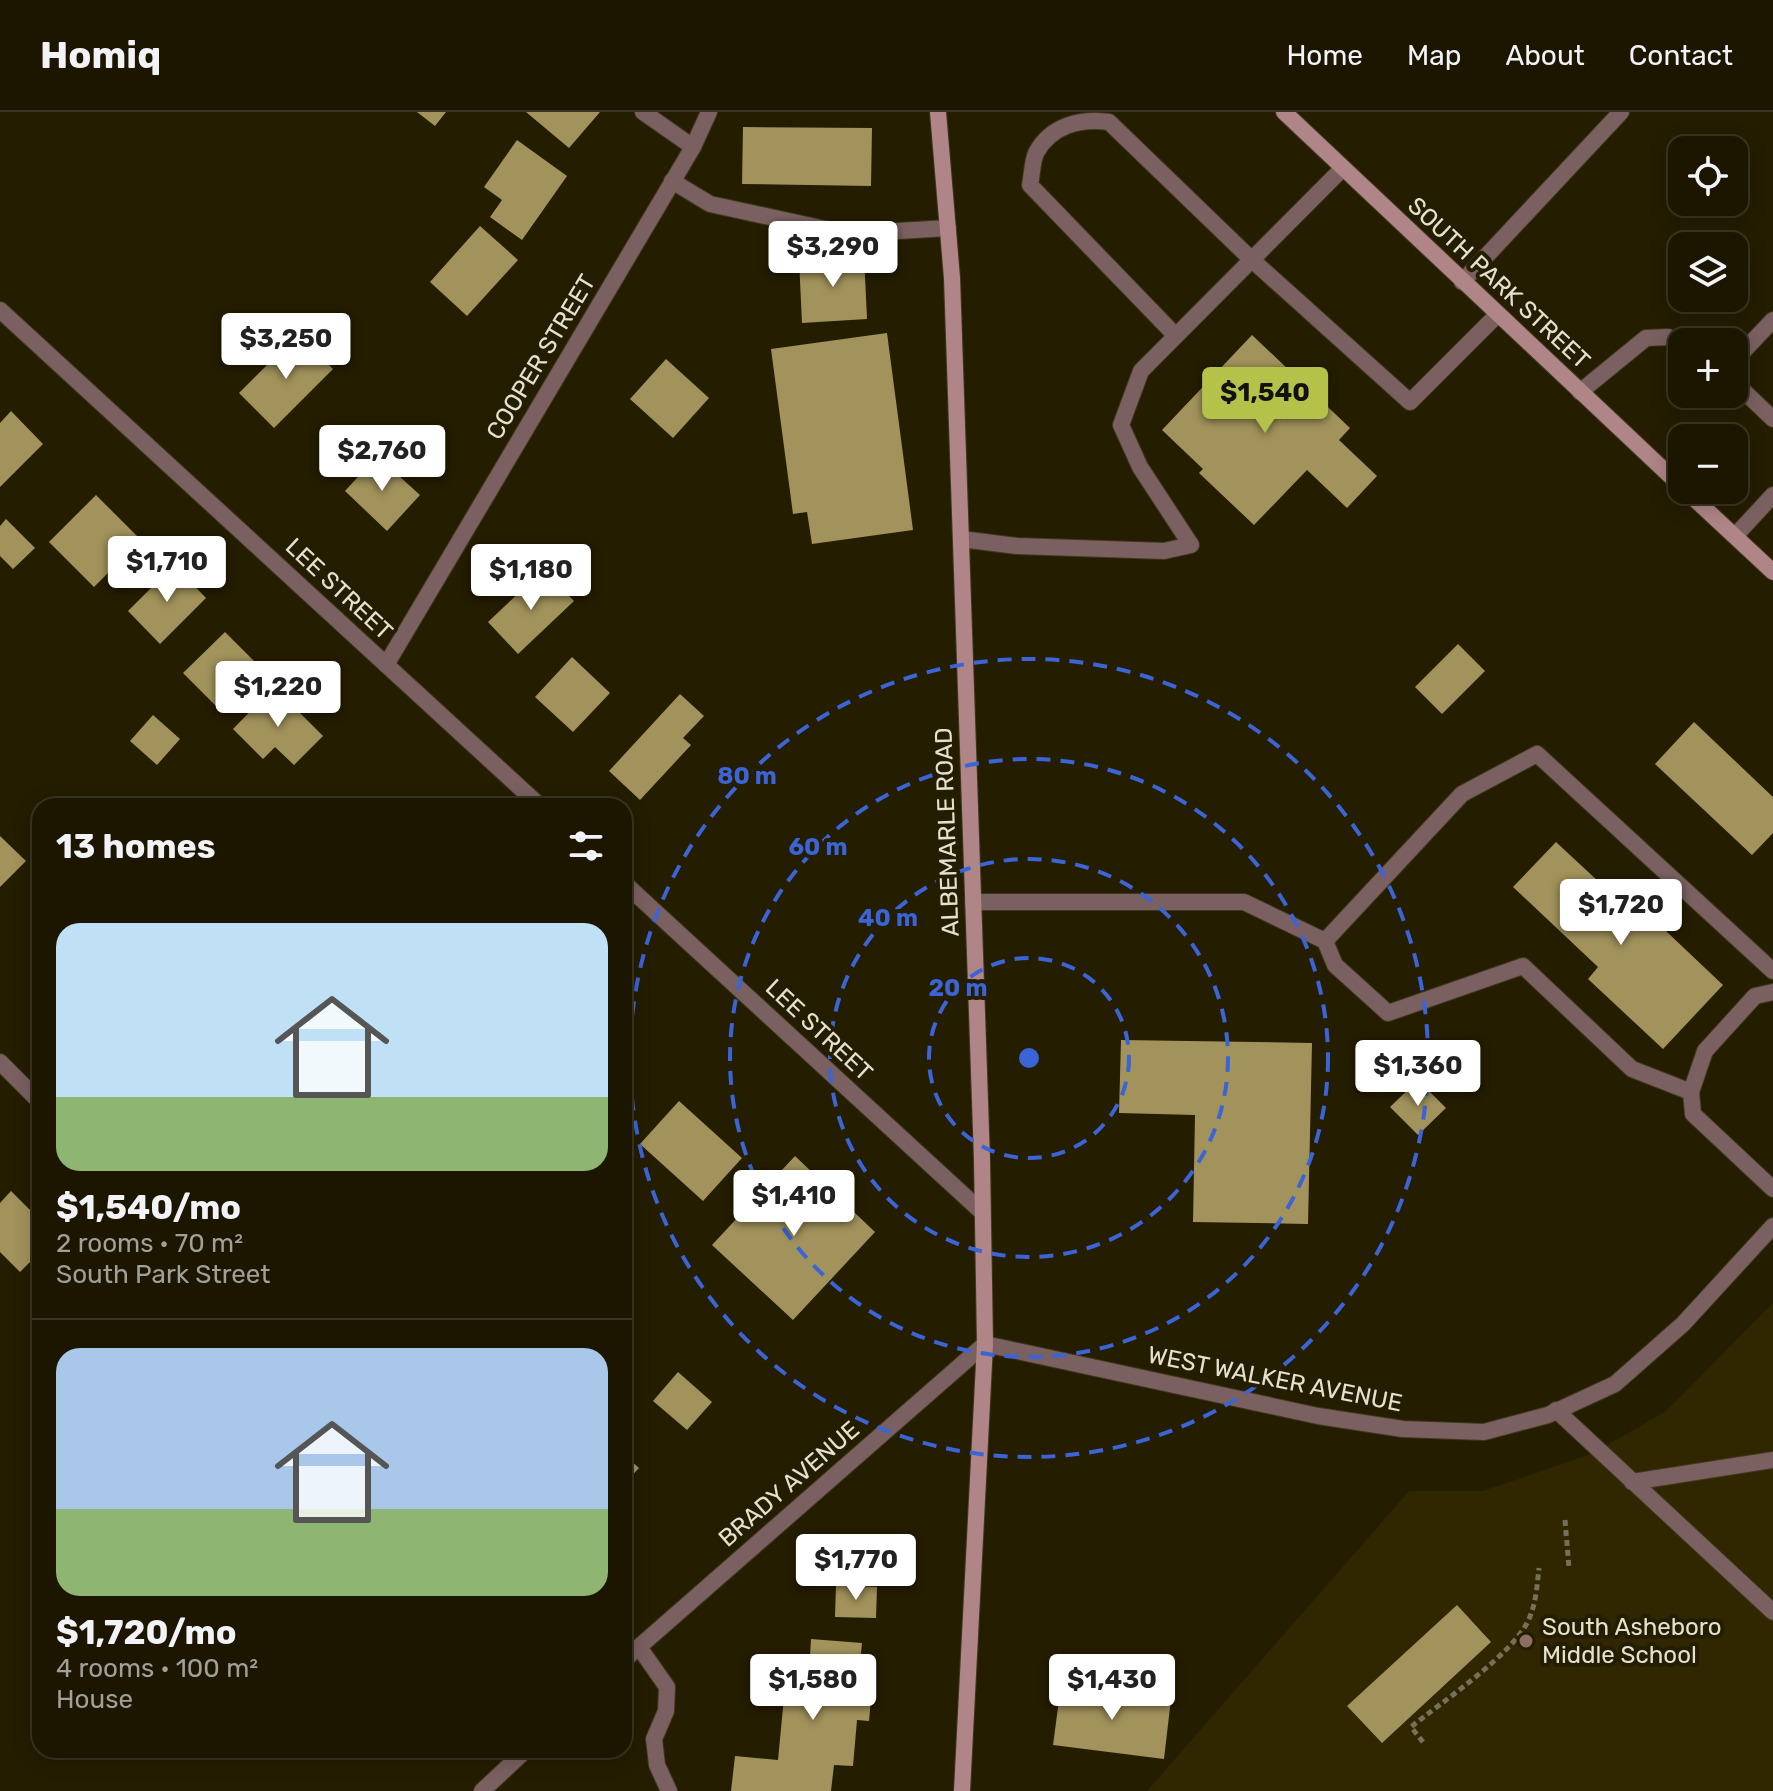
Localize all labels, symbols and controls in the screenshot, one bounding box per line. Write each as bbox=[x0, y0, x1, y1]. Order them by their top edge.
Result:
text: Homiq bbox=[40, 32, 161, 78]
text: Home bbox=[1286, 39, 1363, 72]
text: Map bbox=[1407, 39, 1461, 72]
text: About bbox=[1505, 39, 1585, 72]
text: Contact bbox=[1629, 39, 1733, 72]
map controls bbox=[1668, 136, 1748, 504]
button: locate bbox=[1668, 136, 1748, 216]
street label: SOUTH PARK STREET bbox=[1402, 191, 1596, 375]
pin: $3,290 bbox=[768, 221, 898, 289]
text: $3,290 bbox=[787, 231, 879, 262]
button: layers bbox=[1668, 232, 1748, 312]
street label: COOPER STREET bbox=[481, 269, 601, 445]
pin: $3,250 bbox=[221, 313, 351, 381]
text: $3,250 bbox=[239, 323, 333, 354]
button: + bbox=[1668, 328, 1748, 408]
pin: $1,540 bbox=[1200, 367, 1330, 435]
text: $1,540 bbox=[1220, 377, 1310, 408]
button: − bbox=[1668, 424, 1748, 504]
pin: $2,760 bbox=[317, 425, 447, 493]
text: $2,760 bbox=[337, 435, 427, 466]
street label: LEE STREET bbox=[280, 532, 398, 646]
pin: $1,710 bbox=[102, 536, 232, 604]
pin: $1,180 bbox=[466, 544, 596, 612]
text: $1,710 bbox=[126, 546, 208, 577]
text: $1,180 bbox=[489, 554, 573, 585]
pin: $1,220 bbox=[213, 661, 343, 729]
text: $1,220 bbox=[234, 671, 323, 702]
street label: ALBEMARLE ROAD bbox=[929, 727, 965, 937]
text: 80 m bbox=[717, 762, 777, 790]
icon: filters bbox=[564, 824, 608, 868]
text: 13 homes bbox=[56, 826, 216, 867]
text: 60 m bbox=[788, 833, 848, 861]
pin: $1,720 bbox=[1556, 879, 1686, 947]
text: $1,720 bbox=[1578, 889, 1664, 920]
text: 40 m bbox=[858, 904, 918, 932]
street label: LEE STREET bbox=[760, 973, 878, 1087]
text: 20 m bbox=[928, 974, 988, 1002]
icon: home bbox=[260, 975, 404, 1119]
pin: $1,360 bbox=[1353, 1040, 1483, 1108]
centre of rings bbox=[1015, 1044, 1043, 1072]
text: $1,360 bbox=[1373, 1050, 1463, 1081]
pin: $1,410 bbox=[729, 1170, 859, 1238]
text: $1,410 bbox=[751, 1180, 837, 1211]
text: $1,540/mo bbox=[56, 1187, 241, 1228]
text: 2 rooms · 70 m² bbox=[56, 1228, 243, 1259]
text: South Park Street bbox=[56, 1259, 271, 1290]
street label: WEST WALKER AVENUE bbox=[1145, 1341, 1405, 1417]
icon: home bbox=[260, 1400, 404, 1544]
street label: BRADY AVENUE bbox=[713, 1415, 865, 1553]
pin: $1,770 bbox=[791, 1534, 921, 1602]
text: $1,770 bbox=[814, 1544, 898, 1575]
text: $1,720/mo bbox=[56, 1612, 237, 1653]
place label: South Asheboro Middle School bbox=[1542, 1613, 1722, 1669]
marker: South Asheboro Middle School bbox=[1517, 1632, 1535, 1650]
text: 4 rooms · 100 m² bbox=[56, 1653, 258, 1684]
pin: $1,580 bbox=[748, 1654, 878, 1722]
pin: $1,430 bbox=[1047, 1654, 1177, 1722]
text: $1,580 bbox=[768, 1664, 858, 1695]
text: $1,430 bbox=[1067, 1664, 1157, 1695]
text: House bbox=[56, 1684, 133, 1715]

